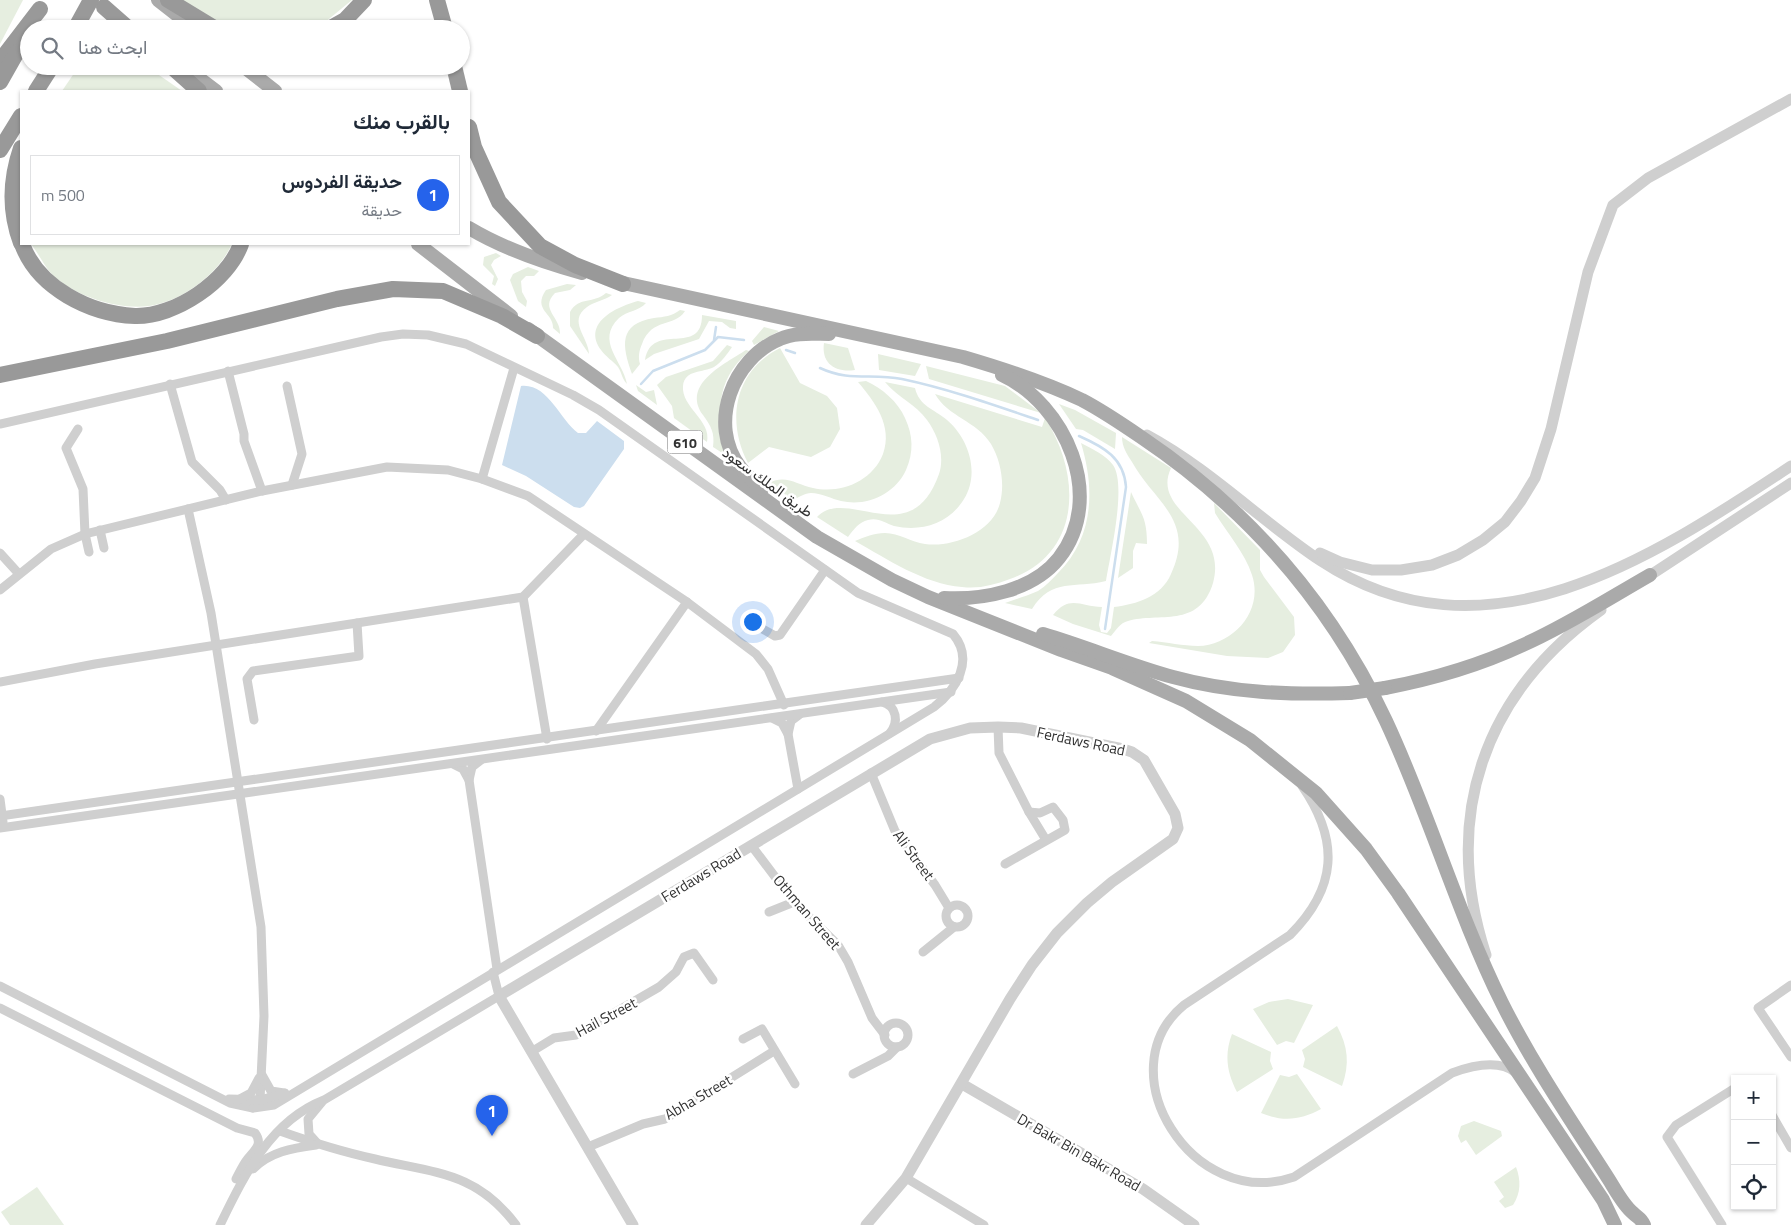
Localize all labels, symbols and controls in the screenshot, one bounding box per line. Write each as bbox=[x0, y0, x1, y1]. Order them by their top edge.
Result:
search box bbox=[20, 20, 470, 75]
text: ابحث هنا bbox=[78, 32, 147, 61]
icon: search bbox=[38, 34, 66, 62]
text: بالقرب منك bbox=[353, 105, 450, 137]
text: حديقة الفردوس bbox=[282, 166, 402, 195]
text: 500 m bbox=[41, 183, 85, 207]
text: 1 bbox=[429, 183, 437, 207]
text: حديقة bbox=[362, 198, 402, 222]
road number: 610 bbox=[668, 431, 702, 454]
street label: طريق الملك سعود bbox=[718, 441, 818, 523]
your location bbox=[740, 609, 766, 635]
street label: Ferdaws Road bbox=[1035, 720, 1127, 762]
street label: Ali Street bbox=[888, 825, 941, 886]
street label: Ferdaws Road bbox=[657, 842, 745, 908]
street label: Othman Street bbox=[768, 869, 847, 955]
street label: Hail Street bbox=[571, 991, 641, 1043]
street label: Abha Street bbox=[660, 1068, 737, 1126]
map controls bbox=[1731, 1075, 1776, 1210]
button: + bbox=[1731, 1075, 1776, 1120]
pin: 1 bbox=[476, 1095, 508, 1136]
street label: Dr Bakr Bin Bakr Road bbox=[1013, 1107, 1145, 1197]
button: − bbox=[1731, 1120, 1776, 1165]
button: locate bbox=[1731, 1165, 1776, 1210]

